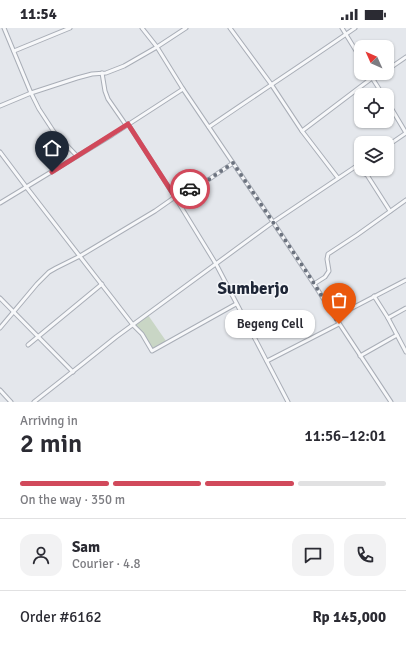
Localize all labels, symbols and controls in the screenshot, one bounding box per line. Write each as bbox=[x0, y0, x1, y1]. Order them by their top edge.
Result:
text: 11:54 bbox=[20, 5, 57, 23]
north arrow bbox=[354, 40, 394, 80]
map controls bbox=[354, 40, 394, 176]
button: locate bbox=[354, 88, 394, 128]
pin bbox=[35, 131, 69, 172]
button: layers bbox=[354, 136, 394, 176]
icon: home bbox=[41, 137, 63, 159]
courier bbox=[170, 169, 210, 209]
icon: car bbox=[179, 178, 201, 200]
district label: Sumberjo bbox=[217, 278, 289, 299]
pin bbox=[322, 283, 356, 324]
icon: bag bbox=[328, 289, 350, 311]
callout: Begeng Cell bbox=[225, 310, 315, 338]
text: Begeng Cell bbox=[237, 316, 303, 332]
text: Arriving in bbox=[20, 413, 78, 429]
text: 11:56–12:01 bbox=[305, 427, 386, 445]
text: 2 min bbox=[20, 428, 82, 460]
text: On the way · 350 m bbox=[20, 492, 125, 508]
button: person bbox=[20, 534, 62, 576]
button: chat bbox=[292, 534, 334, 576]
button: phone bbox=[344, 534, 386, 576]
text: Sam bbox=[72, 538, 100, 556]
text: Courier · 4.8 bbox=[72, 556, 141, 572]
text: Order #6162 bbox=[20, 608, 102, 626]
text: Rp 145,000 bbox=[312, 608, 386, 626]

